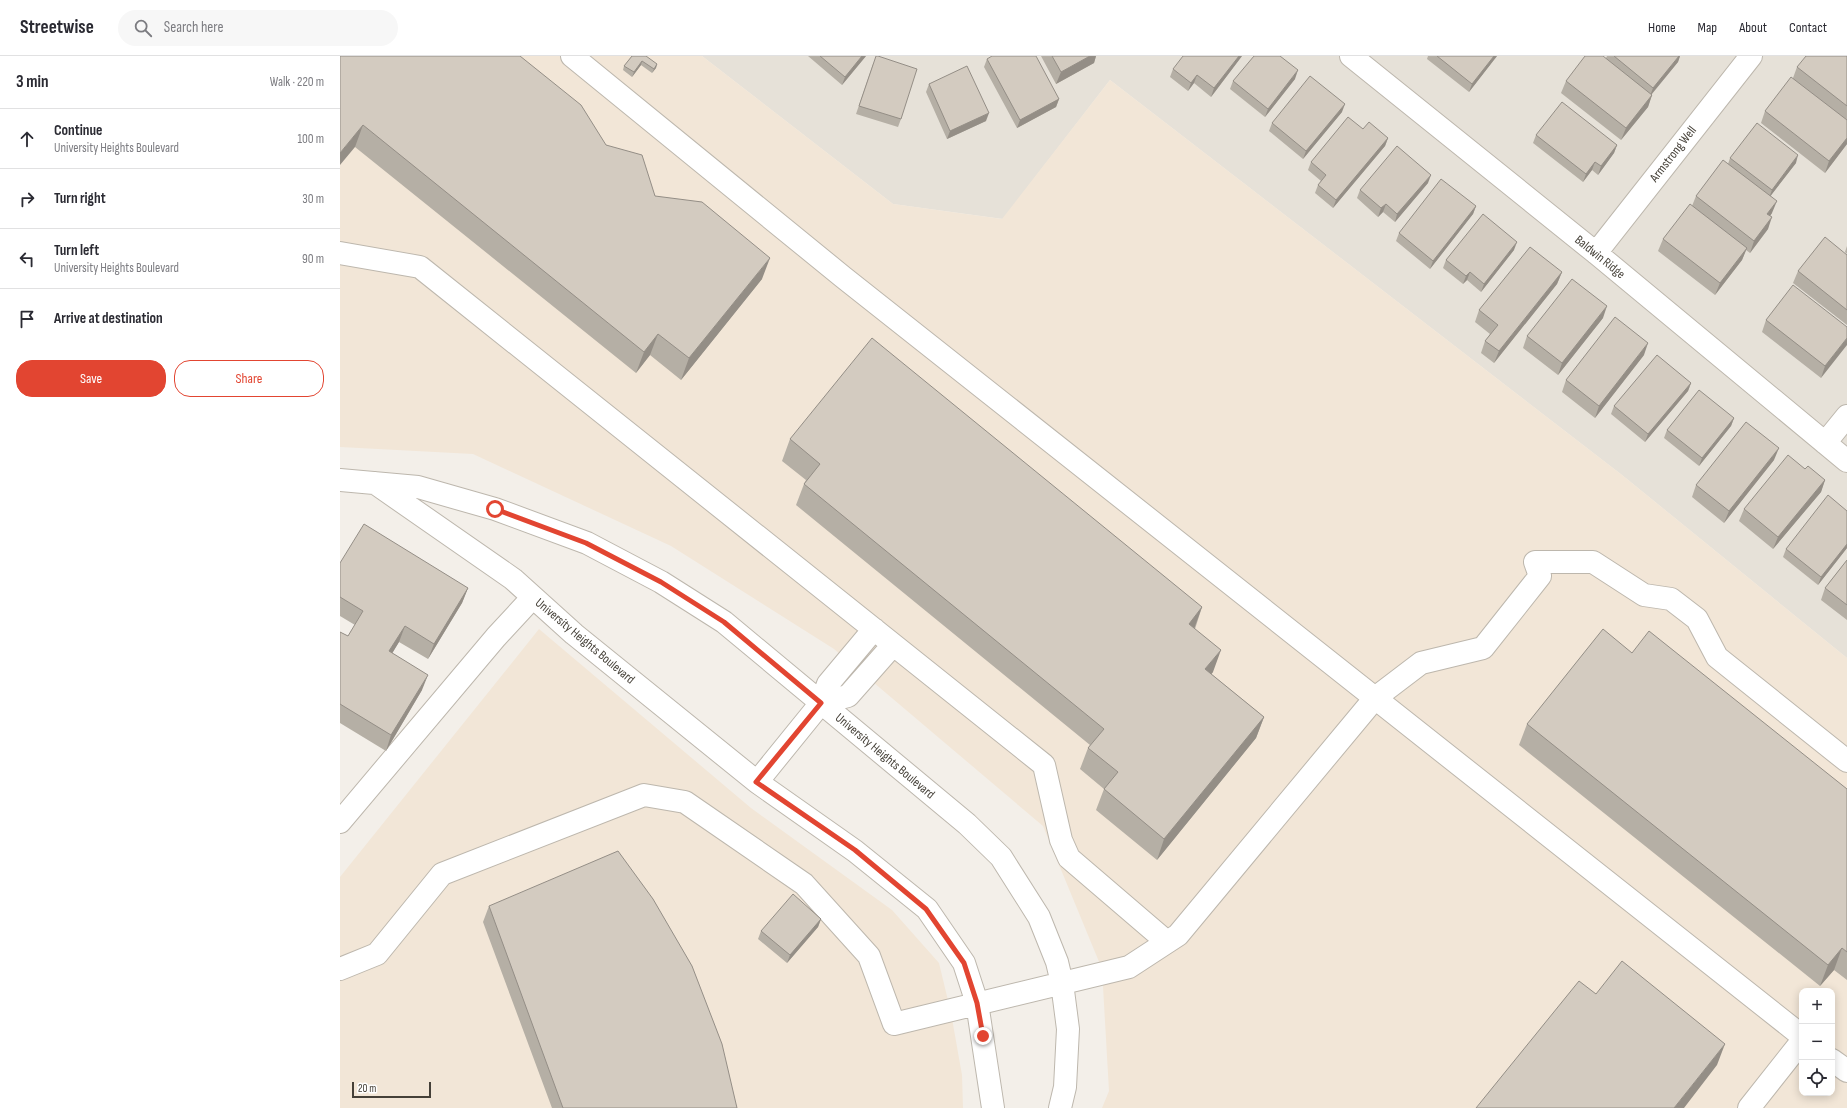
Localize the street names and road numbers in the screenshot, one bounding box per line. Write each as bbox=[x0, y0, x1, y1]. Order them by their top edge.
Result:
street label: Armstrong Well bbox=[1646, 123, 1700, 186]
street label: Baldwin Ridge bbox=[1572, 232, 1628, 282]
street label: University Heights Boulevard bbox=[532, 595, 638, 687]
street label: University Heights Boulevard bbox=[832, 710, 938, 802]

